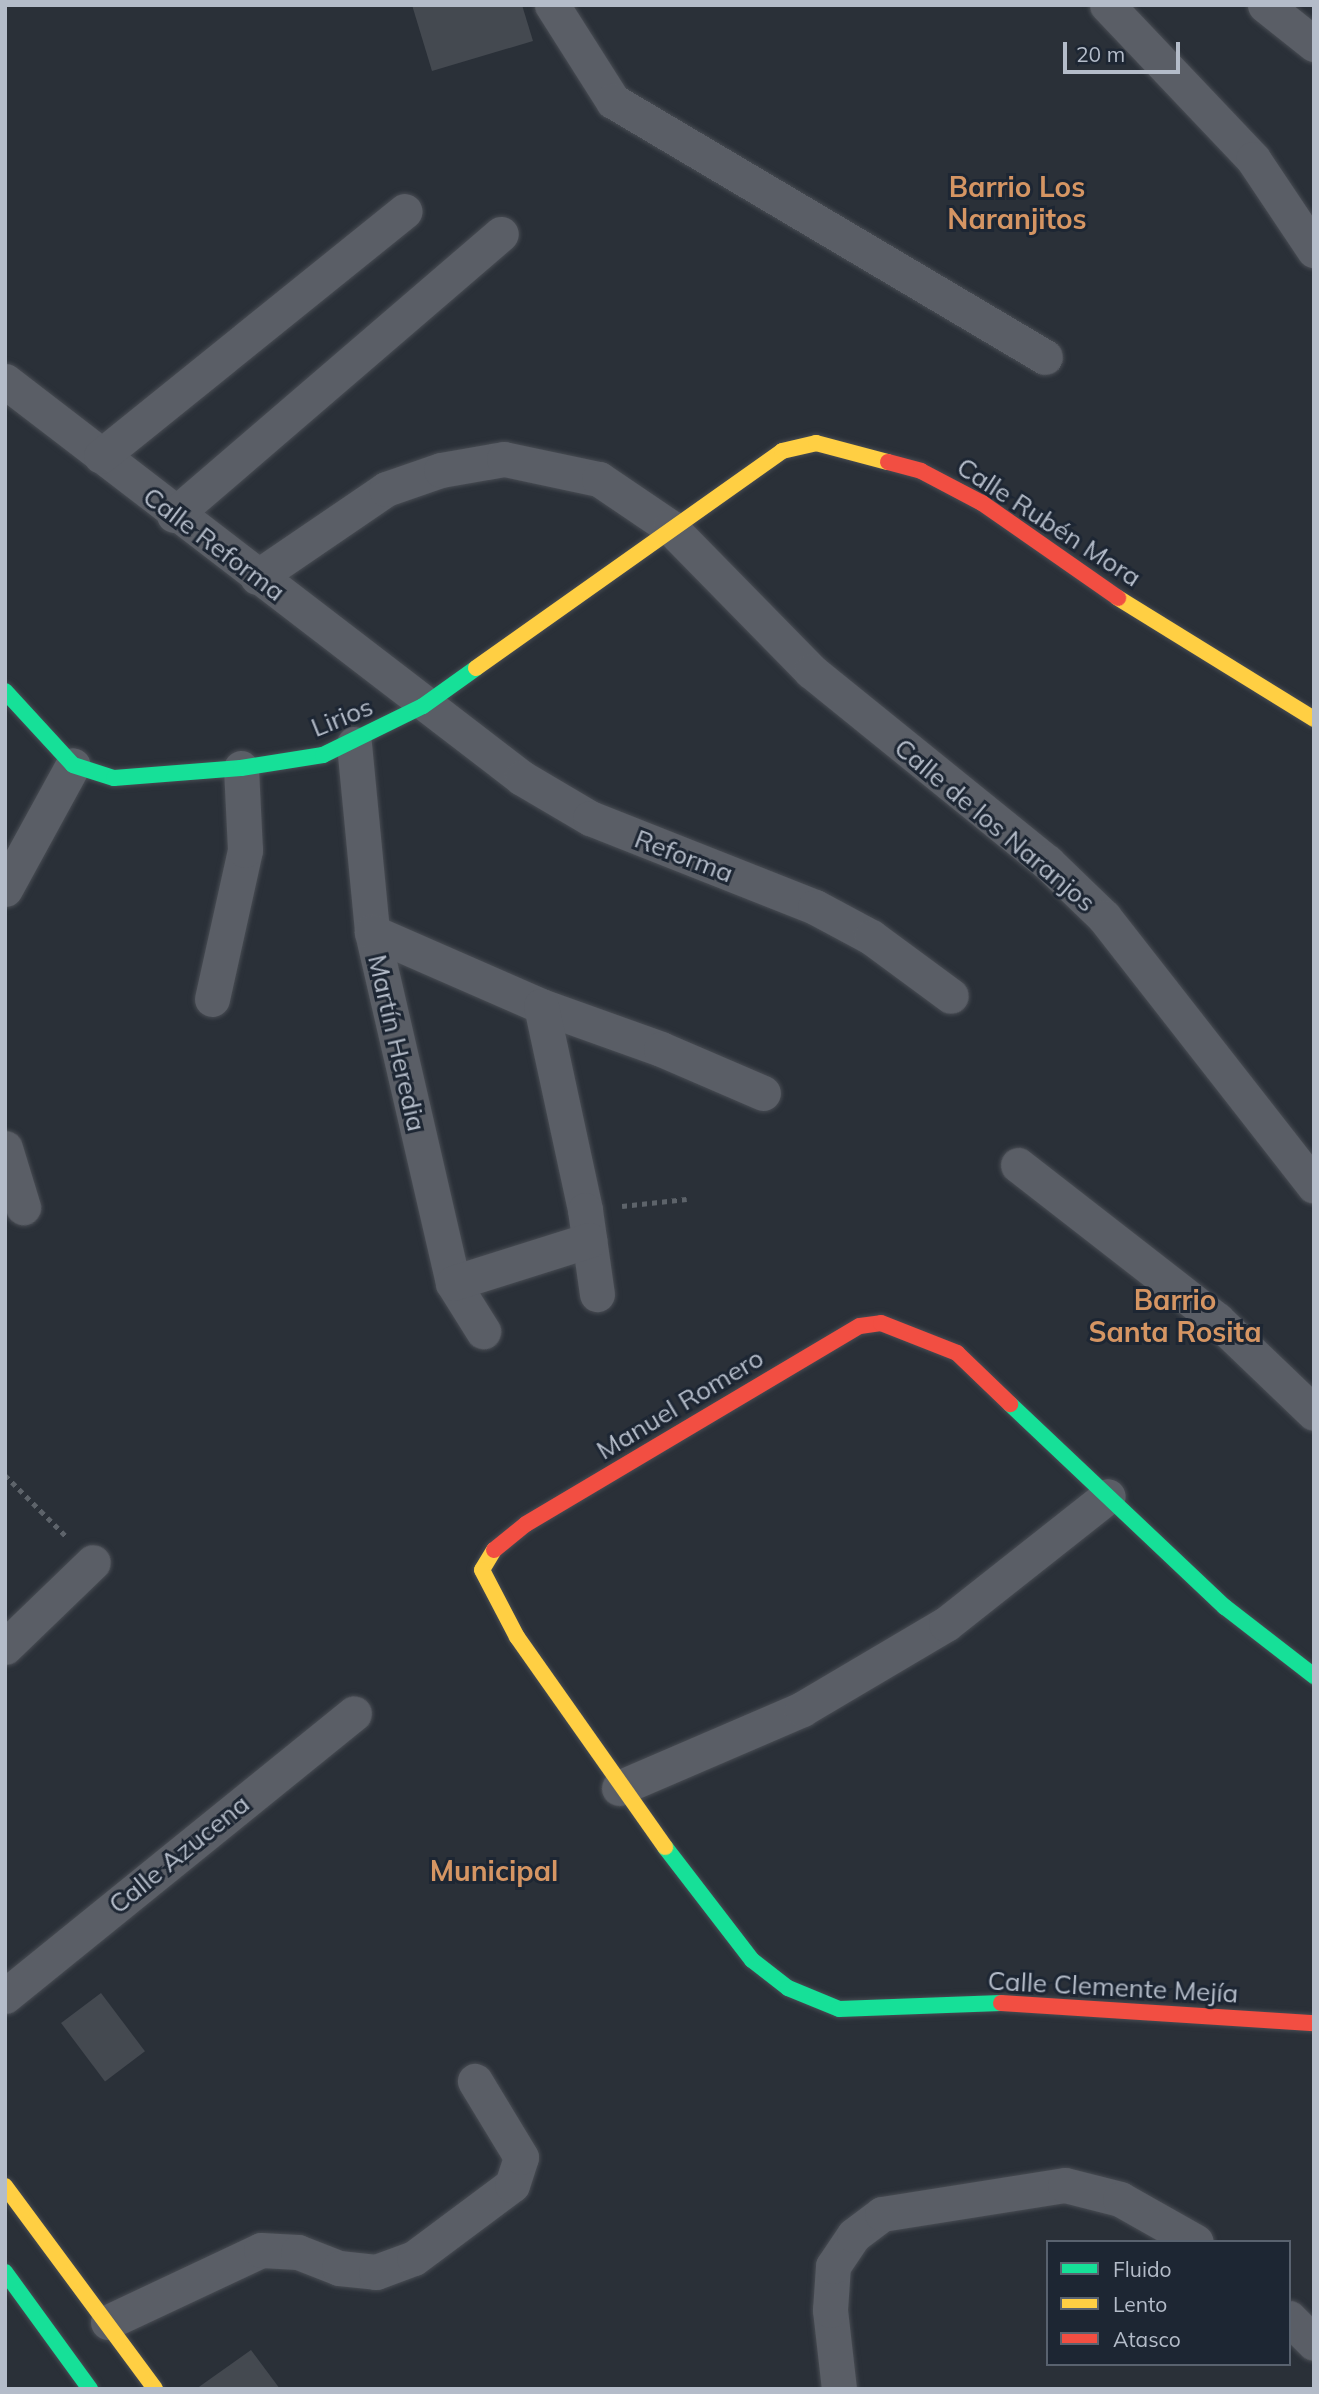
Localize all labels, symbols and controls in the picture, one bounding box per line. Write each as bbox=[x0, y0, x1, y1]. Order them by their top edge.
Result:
scale bar bbox=[1067, 28, 1184, 72]
text: 20 m bbox=[1076, 41, 1125, 67]
district label: Barrio Los Naranjitos bbox=[947, 170, 1087, 236]
street label: Calle Rubén Mora bbox=[951, 451, 1147, 593]
street label: Calle Reforma bbox=[137, 481, 291, 607]
street label: Lirios bbox=[307, 691, 377, 743]
street label: Calle de los Naranjos bbox=[888, 732, 1102, 918]
street label: Reforma bbox=[630, 823, 738, 889]
street label: Martín Heredia bbox=[362, 952, 432, 1134]
district label: Barrio Santa Rosita bbox=[1088, 1283, 1262, 1349]
street label: Manuel Romero bbox=[591, 1342, 769, 1466]
street label: Calle Azucena bbox=[103, 1788, 255, 1920]
district label: Municipal bbox=[430, 1854, 558, 1888]
street label: Calle Clemente Mejía bbox=[987, 1965, 1239, 2009]
legend bbox=[1046, 2240, 1291, 2366]
text: Fluido bbox=[1113, 2256, 1172, 2282]
text: Lento bbox=[1113, 2291, 1167, 2317]
text: Atasco bbox=[1113, 2326, 1181, 2352]

